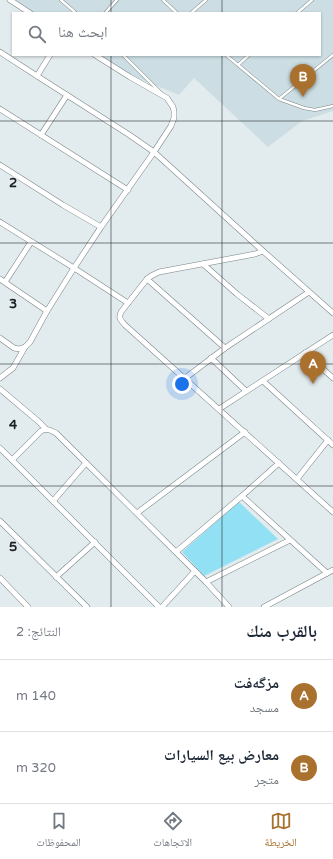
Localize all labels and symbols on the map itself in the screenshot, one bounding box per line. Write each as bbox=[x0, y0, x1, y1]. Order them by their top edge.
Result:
pin: B bbox=[290, 64, 316, 97]
text: 2 bbox=[9, 175, 17, 191]
text: 3 bbox=[9, 296, 17, 312]
pin: A bbox=[300, 351, 326, 384]
your location bbox=[172, 374, 192, 394]
text: 4 bbox=[9, 417, 18, 433]
text: 5 bbox=[9, 539, 17, 555]

